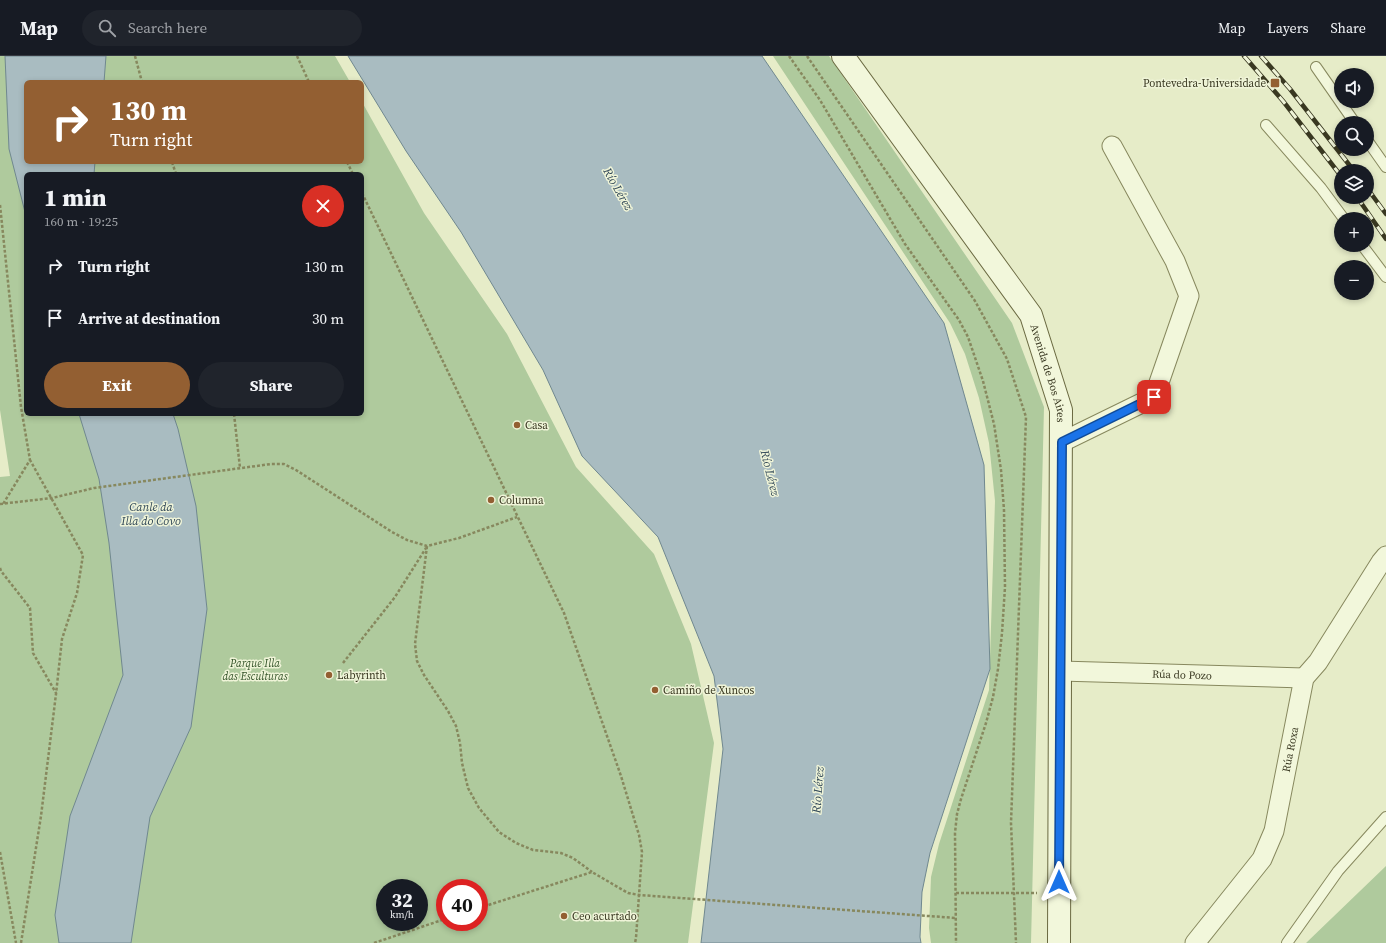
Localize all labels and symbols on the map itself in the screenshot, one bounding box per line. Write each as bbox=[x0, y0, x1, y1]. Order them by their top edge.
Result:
place label: Pontevedra-Universidade bbox=[1143, 76, 1266, 91]
marker: Pontevedra-Universidade bbox=[1269, 77, 1281, 89]
water label: Río Lérez bbox=[599, 164, 637, 214]
street label: Avenida de Bos Aires bbox=[1027, 322, 1069, 423]
pin bbox=[1137, 380, 1171, 414]
place label: Casa bbox=[525, 418, 548, 433]
marker: Casa bbox=[512, 420, 522, 430]
water label: Río Lérez bbox=[756, 447, 784, 498]
place label: Columna bbox=[499, 493, 544, 508]
marker: Columna bbox=[486, 495, 496, 505]
water label: Canle da Illa do Covo bbox=[120, 499, 181, 529]
park label: Parque Illa das Esculturas bbox=[222, 656, 288, 684]
street label: Rúa do Pozo bbox=[1152, 666, 1212, 683]
place label: Labyrinth bbox=[337, 668, 386, 683]
marker: Labyrinth bbox=[324, 670, 334, 680]
place label: Camiño de Xuncos bbox=[663, 683, 755, 698]
marker: Camiño de Xuncos bbox=[650, 685, 660, 695]
street label: Rúa Roxa bbox=[1278, 725, 1302, 773]
water label: Río Lérez bbox=[808, 766, 828, 815]
position arrow bbox=[1038, 861, 1080, 903]
speed limit sign: 40 bbox=[436, 879, 488, 931]
place label: Ceo acurtado bbox=[572, 909, 637, 924]
marker: Ceo acurtado bbox=[559, 911, 569, 921]

